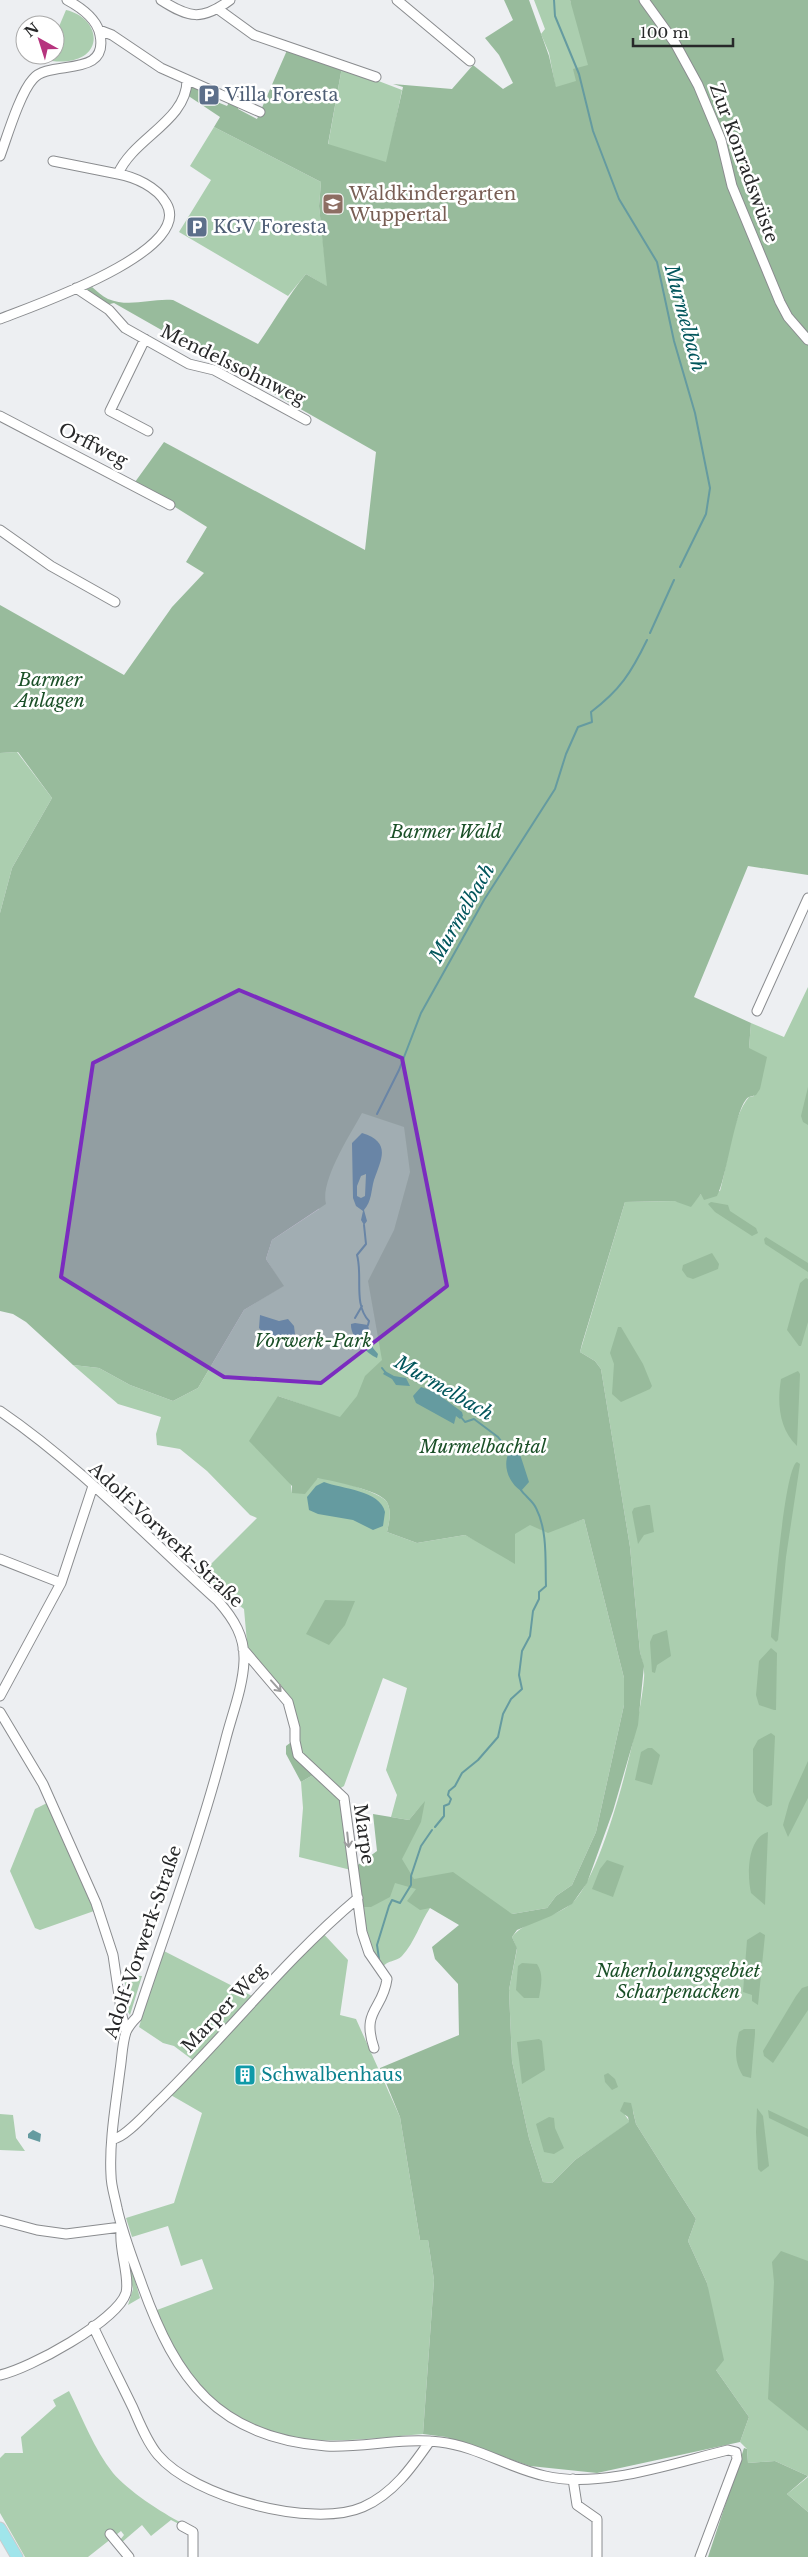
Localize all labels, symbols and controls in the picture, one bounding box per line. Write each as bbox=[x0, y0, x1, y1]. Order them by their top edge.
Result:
north arrow bbox=[15, 15, 65, 65]
scale bar bbox=[633, 15, 733, 47]
text: N bbox=[21, 19, 43, 41]
text: 100 m bbox=[640, 23, 689, 42]
street label: Zur Konradswüste bbox=[705, 80, 783, 246]
parking icon: Villa Foresta bbox=[197, 83, 221, 107]
place label: Villa Foresta bbox=[224, 84, 338, 106]
place label: Waldkindergarten Wuppertal bbox=[348, 183, 516, 226]
school or university icon: Waldkindergarten Wuppertal bbox=[321, 192, 345, 216]
parking icon: KGV Foresta bbox=[185, 215, 209, 239]
place label: KGV Foresta bbox=[213, 216, 327, 238]
water label: Murmelbach bbox=[659, 261, 710, 374]
street label: Mendelssohnweg bbox=[157, 320, 309, 410]
street label: Orffweg bbox=[55, 418, 132, 472]
park label: Barmer Anlagen bbox=[13, 669, 85, 712]
park label: Barmer Wald bbox=[389, 821, 502, 843]
water label: Murmelbach bbox=[424, 859, 500, 967]
park label: Vorwerk-Park bbox=[254, 1330, 372, 1352]
water label: Murmelbach bbox=[390, 1350, 498, 1426]
park label: Murmelbachtal bbox=[419, 1436, 547, 1458]
street label: Adolf-Vorwerk-Straße bbox=[84, 1457, 248, 1612]
one-way arrow bbox=[270, 1679, 282, 1692]
street label: Marpe bbox=[349, 1802, 379, 1866]
one-way arrow bbox=[343, 1832, 353, 1848]
street label: Adolf-Vorwerk-Straße bbox=[99, 1842, 186, 2043]
street label: Marper Weg bbox=[177, 1959, 271, 2057]
park label: Naherholungsgebiet Scharpenacken bbox=[595, 1960, 760, 2003]
building icon: Schwalbenhaus bbox=[233, 2063, 257, 2087]
place label: Schwalbenhaus bbox=[261, 2064, 402, 2086]

